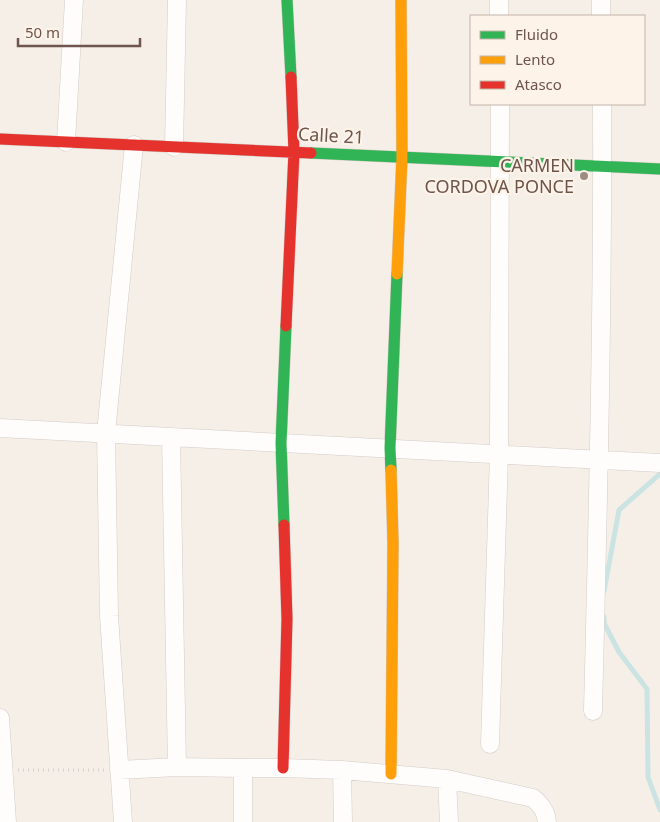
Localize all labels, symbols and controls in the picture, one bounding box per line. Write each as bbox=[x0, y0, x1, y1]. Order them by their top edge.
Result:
scale bar bbox=[18, 15, 140, 47]
legend bbox=[470, 15, 645, 105]
text: 50 m bbox=[25, 22, 60, 42]
text: Fluido bbox=[515, 24, 558, 44]
text: Lento bbox=[515, 49, 555, 69]
text: Atasco bbox=[515, 74, 562, 94]
street label: Calle 21 bbox=[297, 121, 365, 149]
place label: CARMEN CORDOVA PONCE bbox=[424, 153, 574, 198]
marker: CARMEN CORDOVA PONCE bbox=[578, 170, 590, 182]

